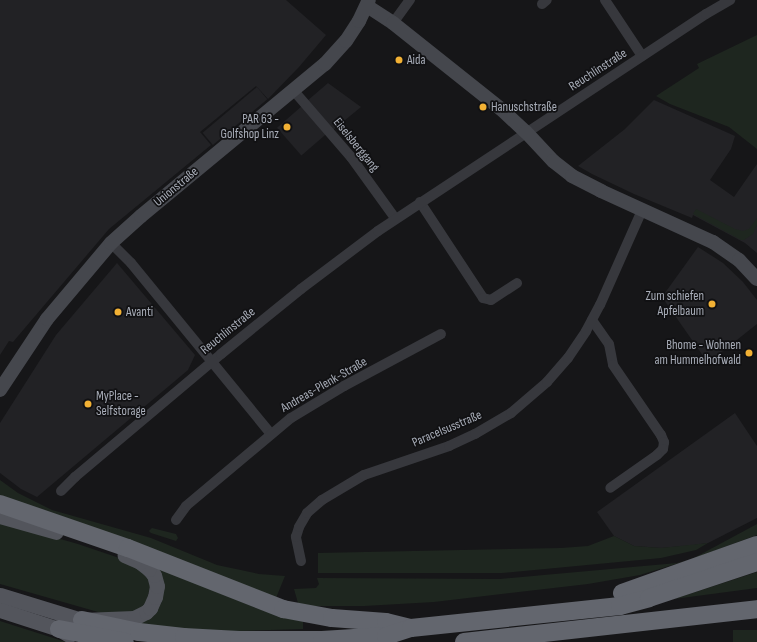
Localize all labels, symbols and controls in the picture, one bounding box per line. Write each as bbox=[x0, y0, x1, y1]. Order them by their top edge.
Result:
street label: Reuchlinstraße bbox=[566, 46, 630, 94]
place label: Aida bbox=[407, 52, 425, 68]
marker: Aida bbox=[394, 55, 404, 65]
place label: Hanuschstraße bbox=[491, 99, 557, 115]
marker: Hanuschstraße bbox=[478, 102, 488, 112]
place label: PAR 63 - Golfshop Linz bbox=[220, 112, 279, 143]
street label: Eiselsberggang bbox=[330, 115, 382, 175]
marker: PAR 63 - Golfshop Linz bbox=[282, 122, 292, 132]
street label: Unionstraße bbox=[151, 164, 201, 210]
place label: Zum schiefen Apfelbaum bbox=[646, 289, 704, 320]
marker: Zum schiefen Apfelbaum bbox=[707, 299, 717, 309]
place label: Avanti bbox=[126, 304, 153, 320]
street label: Reuchlinstraße bbox=[198, 304, 258, 358]
marker: Avanti bbox=[113, 307, 123, 317]
place label: Bhome - Wohnen am Hummelhofwald bbox=[655, 338, 741, 369]
marker: Bhome - Wohnen am Hummelhofwald bbox=[744, 348, 754, 358]
street label: Andreas-Plenk-Straße bbox=[278, 354, 370, 416]
place label: MyPlace - Selfstorage bbox=[96, 389, 146, 420]
marker: MyPlace - Selfstorage bbox=[83, 399, 93, 409]
street label: Paracelsusstraße bbox=[410, 407, 484, 451]

